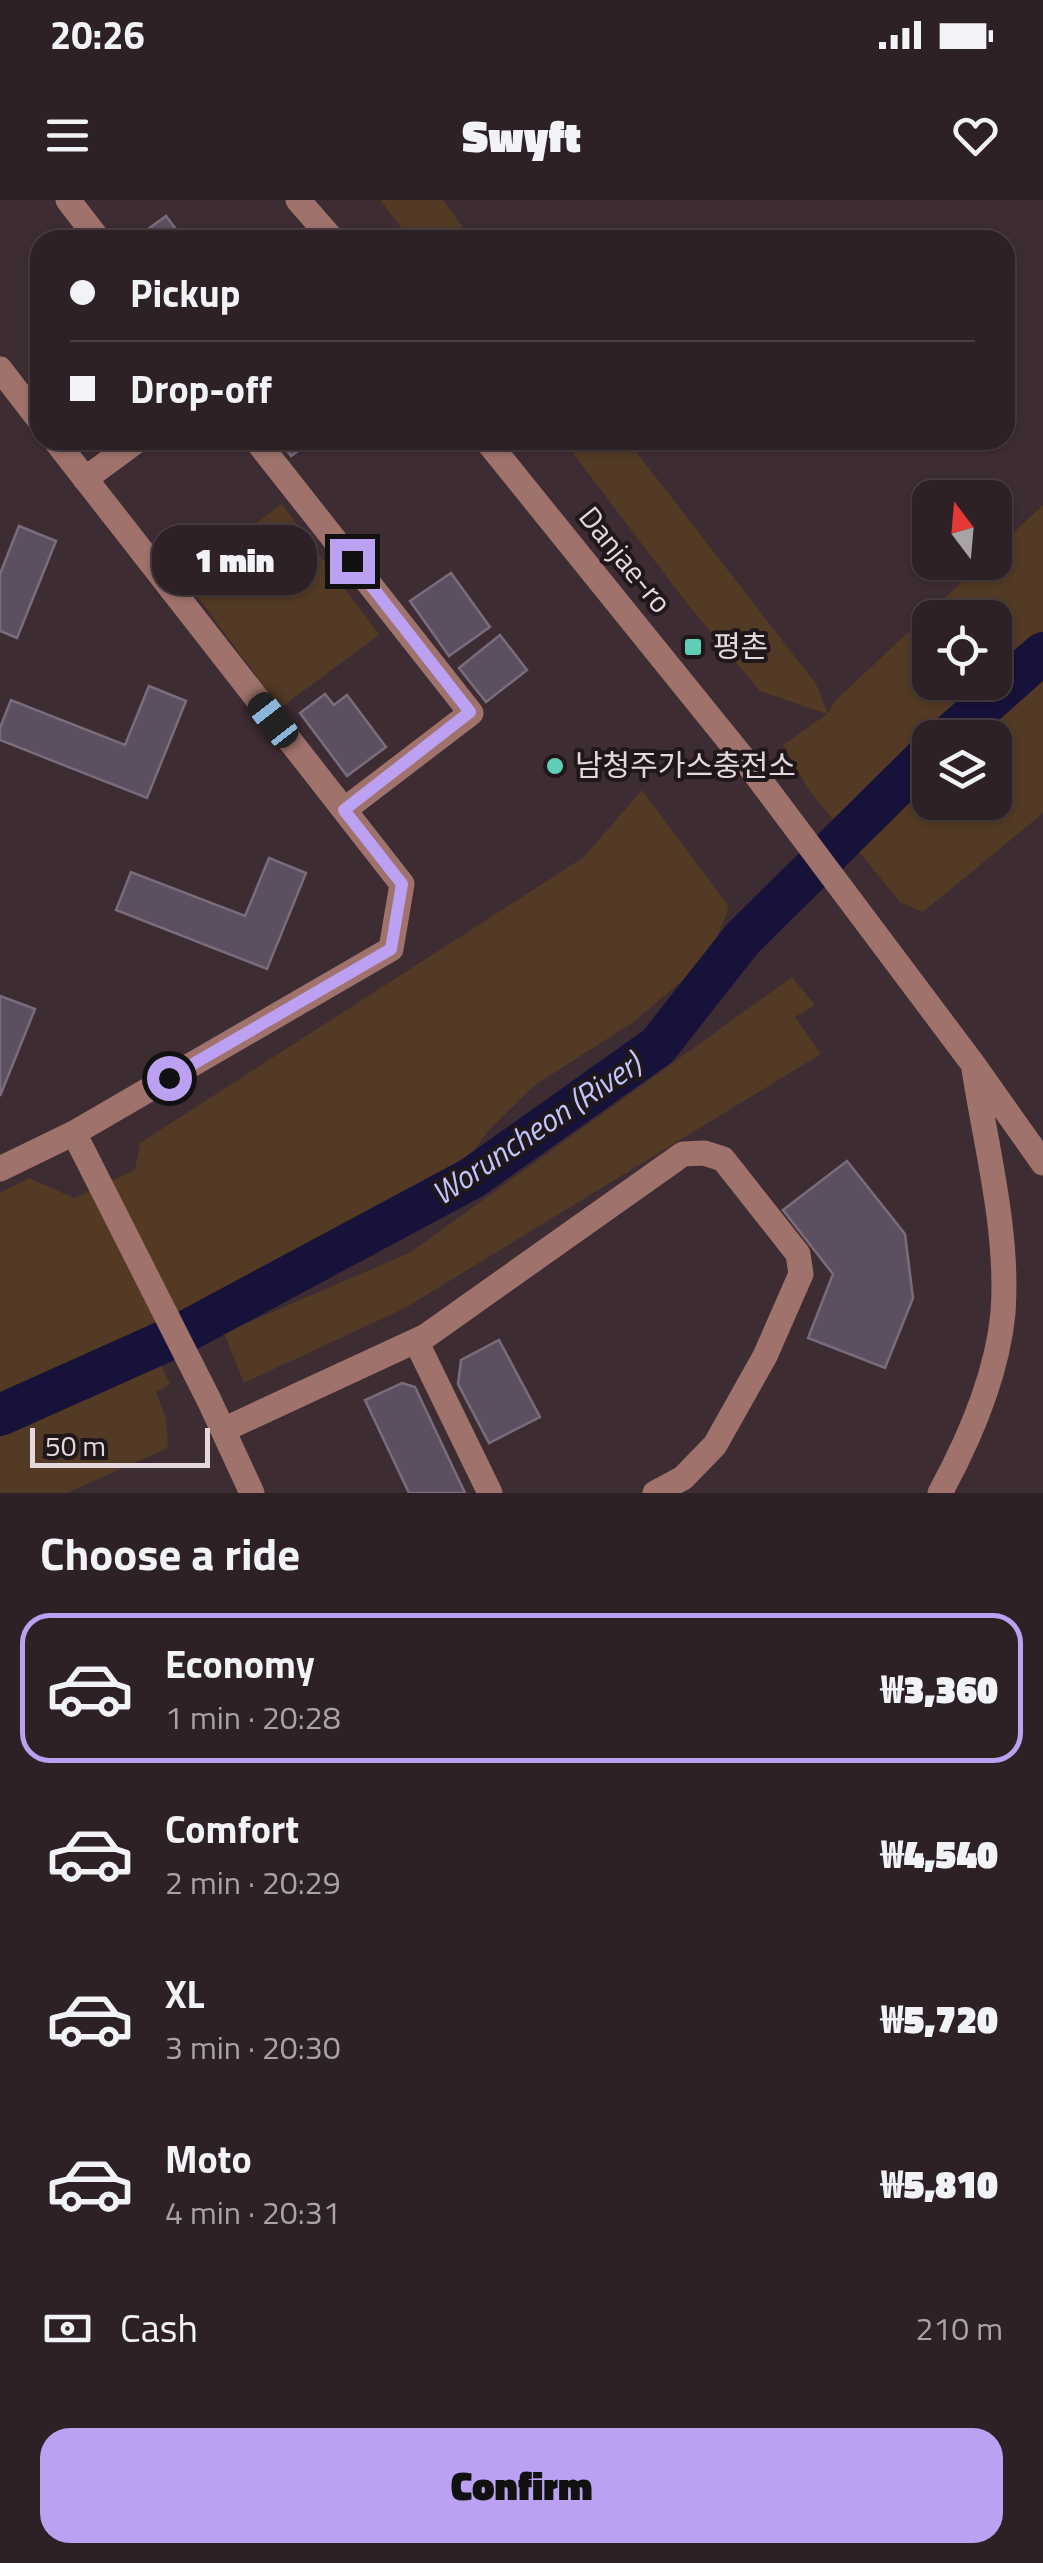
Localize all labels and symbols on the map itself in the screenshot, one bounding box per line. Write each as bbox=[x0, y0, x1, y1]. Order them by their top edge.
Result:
north arrow bbox=[912, 480, 1012, 580]
street label: Danjae-ro bbox=[568, 496, 683, 623]
callout: 1 min bbox=[152, 526, 317, 596]
route end bbox=[330, 539, 375, 584]
place label: 평촌 bbox=[713, 623, 768, 669]
marker: 평촌 bbox=[682, 636, 704, 658]
car bbox=[243, 687, 303, 753]
place label: 남청주가스충전소 bbox=[575, 742, 796, 788]
marker: 남청주가스충전소 bbox=[544, 755, 566, 777]
water label: Woruncheon (River) bbox=[421, 1039, 652, 1216]
route start bbox=[147, 1056, 192, 1101]
scale bar bbox=[30, 1423, 210, 1468]

